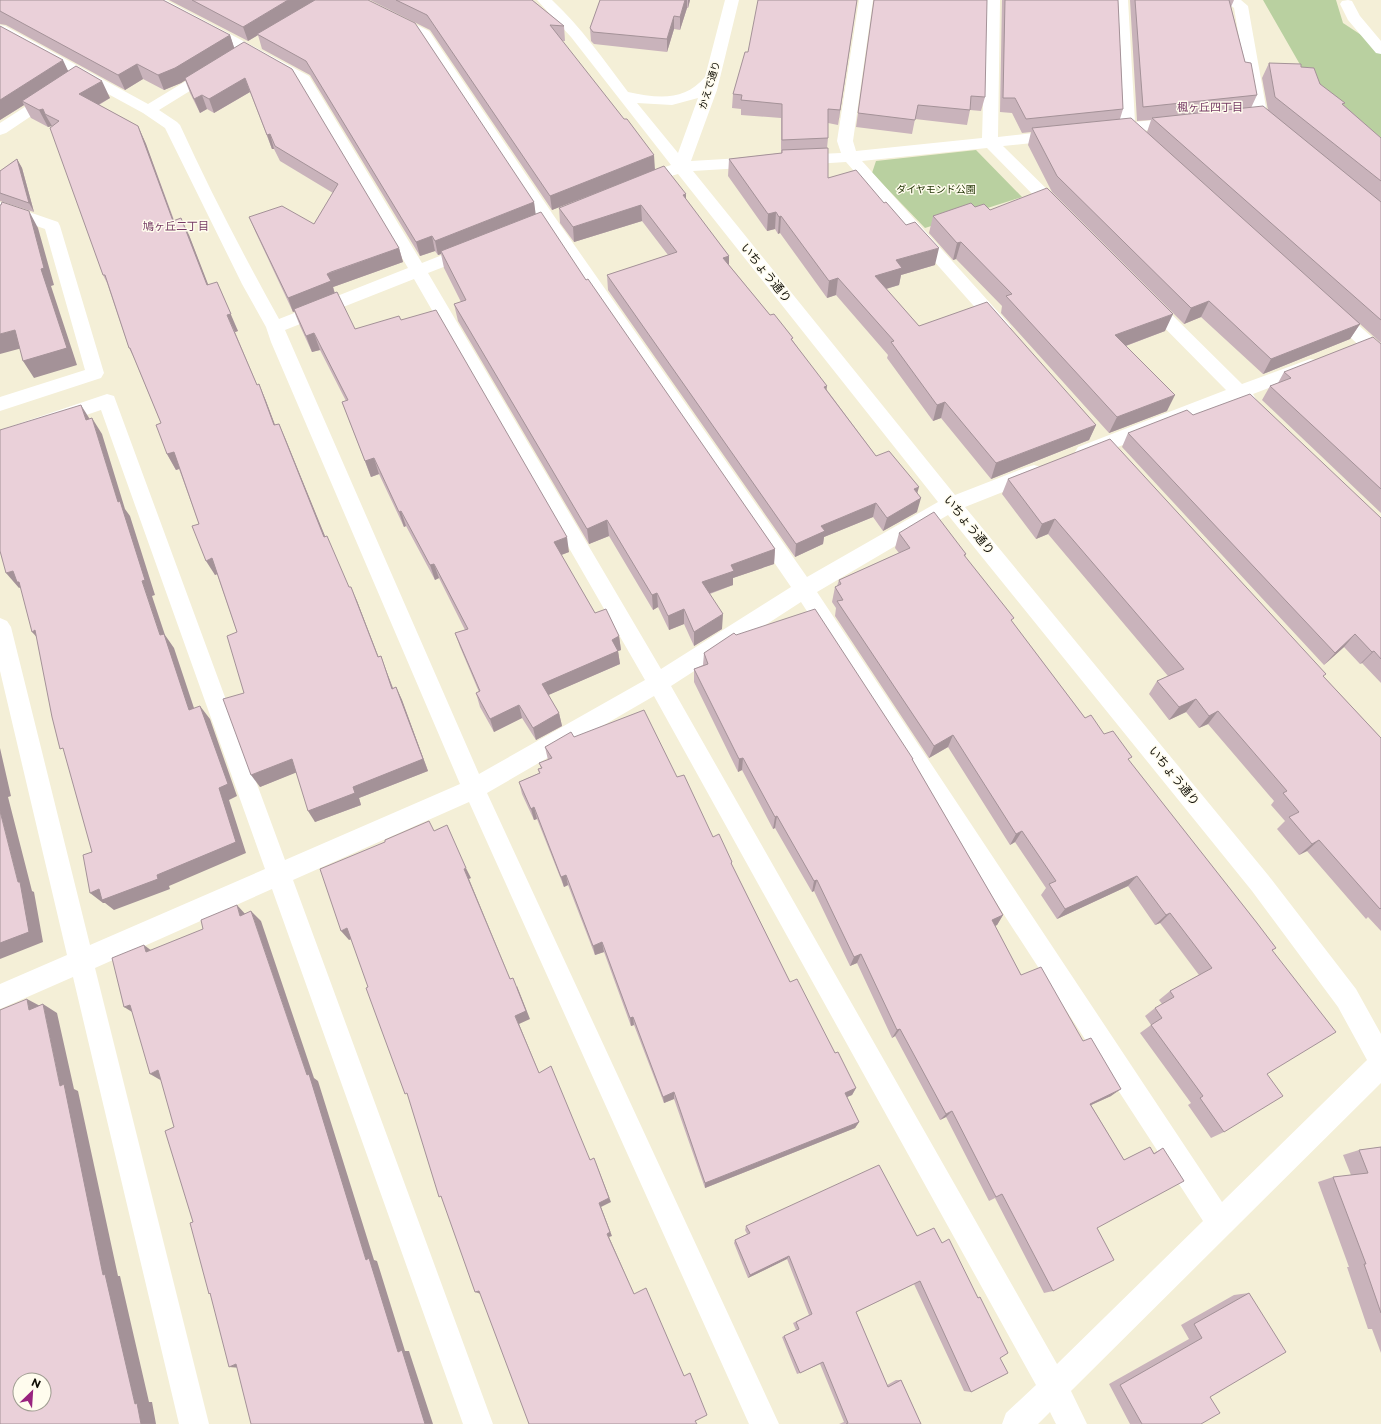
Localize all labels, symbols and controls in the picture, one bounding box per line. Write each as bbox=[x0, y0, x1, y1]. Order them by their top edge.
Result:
street label: かえで通り bbox=[696, 59, 723, 111]
district label: 楓ヶ丘四丁目 bbox=[1177, 100, 1243, 114]
park label: ダイヤモンド公園 bbox=[896, 183, 976, 196]
district label: 鳩ヶ丘二丁目 bbox=[143, 219, 209, 233]
street label: いちょう通り bbox=[738, 240, 795, 305]
street label: いちょう通り bbox=[941, 492, 998, 557]
street label: いちょう通り bbox=[1146, 743, 1203, 808]
north arrow bbox=[12, 1372, 52, 1412]
text: N bbox=[29, 1375, 43, 1391]

